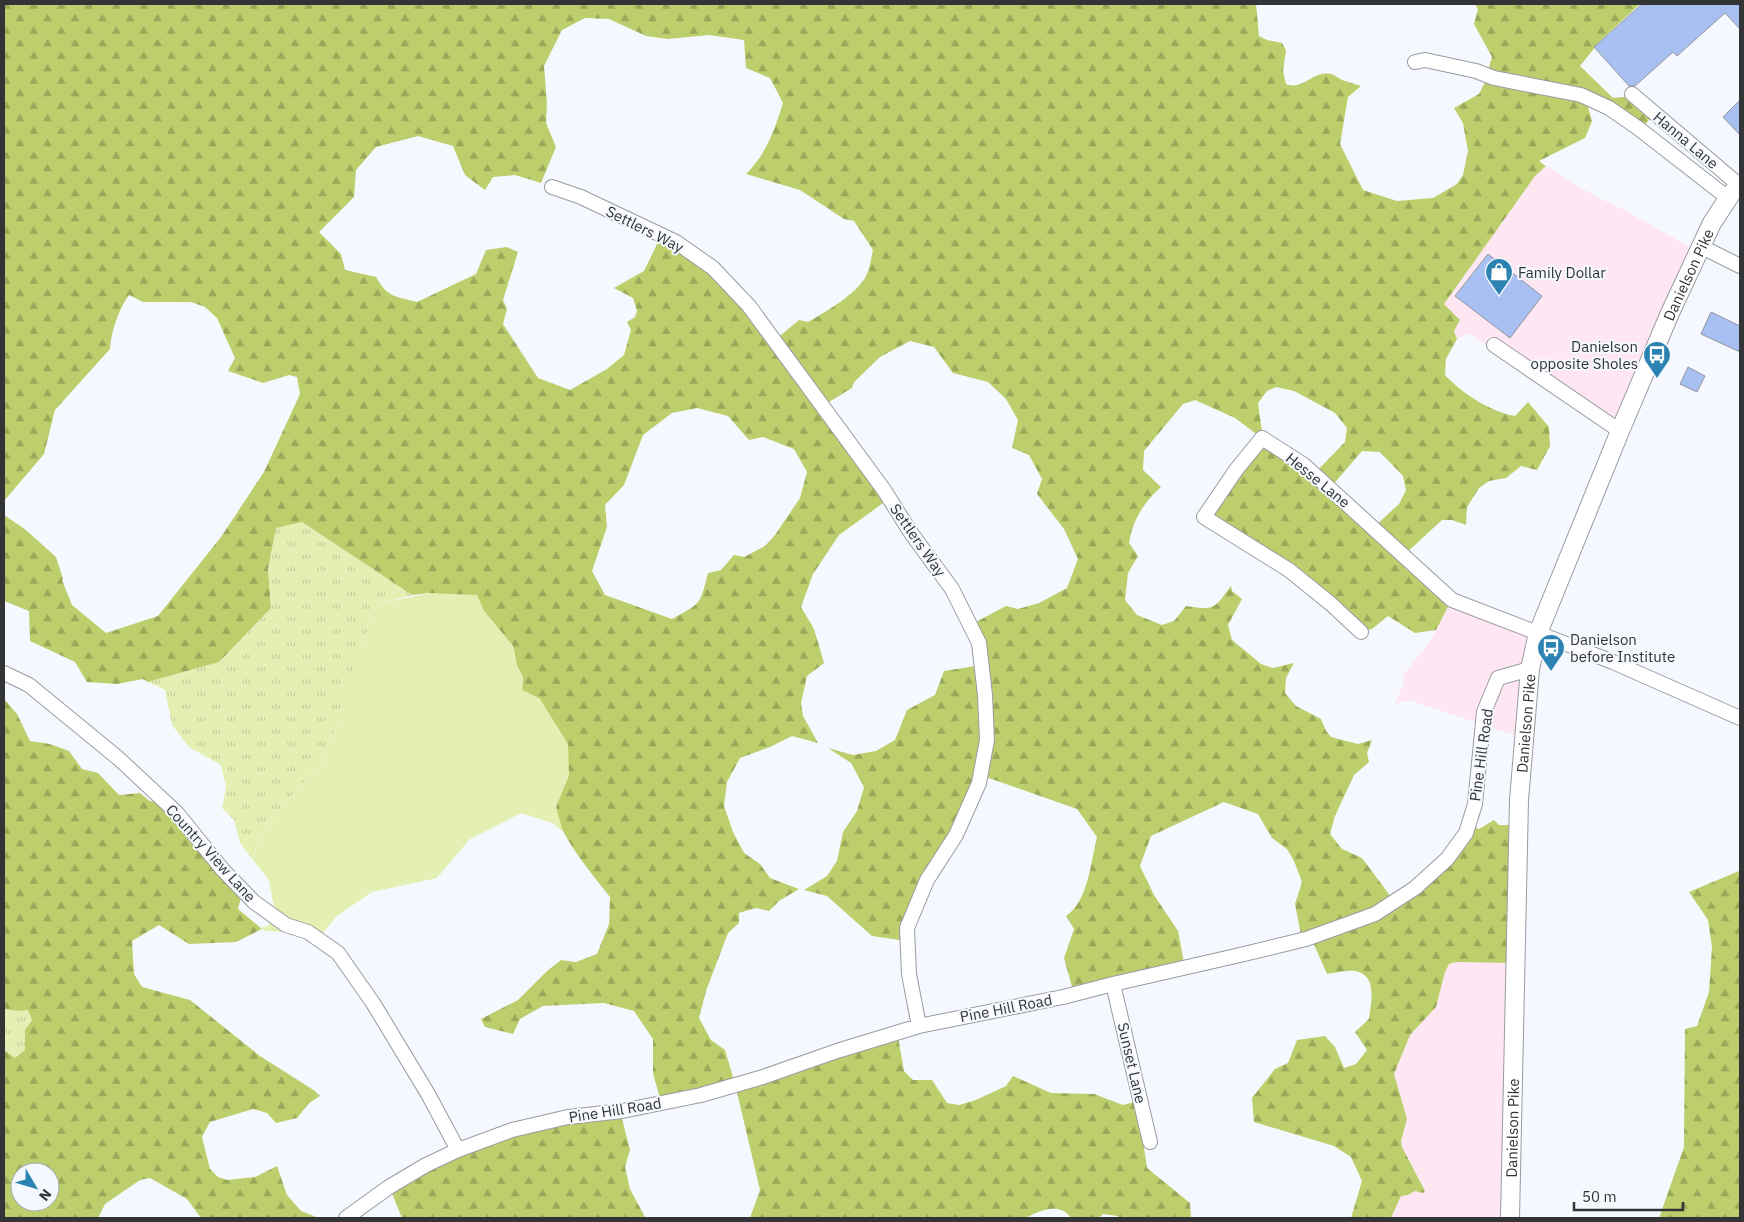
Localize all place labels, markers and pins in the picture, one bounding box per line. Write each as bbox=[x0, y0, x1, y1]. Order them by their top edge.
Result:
shop icon: Family Dollar bbox=[1484, 257, 1514, 296]
place label: Family Dollar bbox=[1518, 263, 1606, 282]
place label: Danielson opposite Sholes bbox=[1531, 337, 1638, 373]
bus stop icon: Danielson opposite Sholes bbox=[1642, 340, 1672, 379]
place label: Danielson before Institute bbox=[1570, 630, 1675, 666]
bus stop icon: Danielson before Institute bbox=[1536, 633, 1566, 672]

